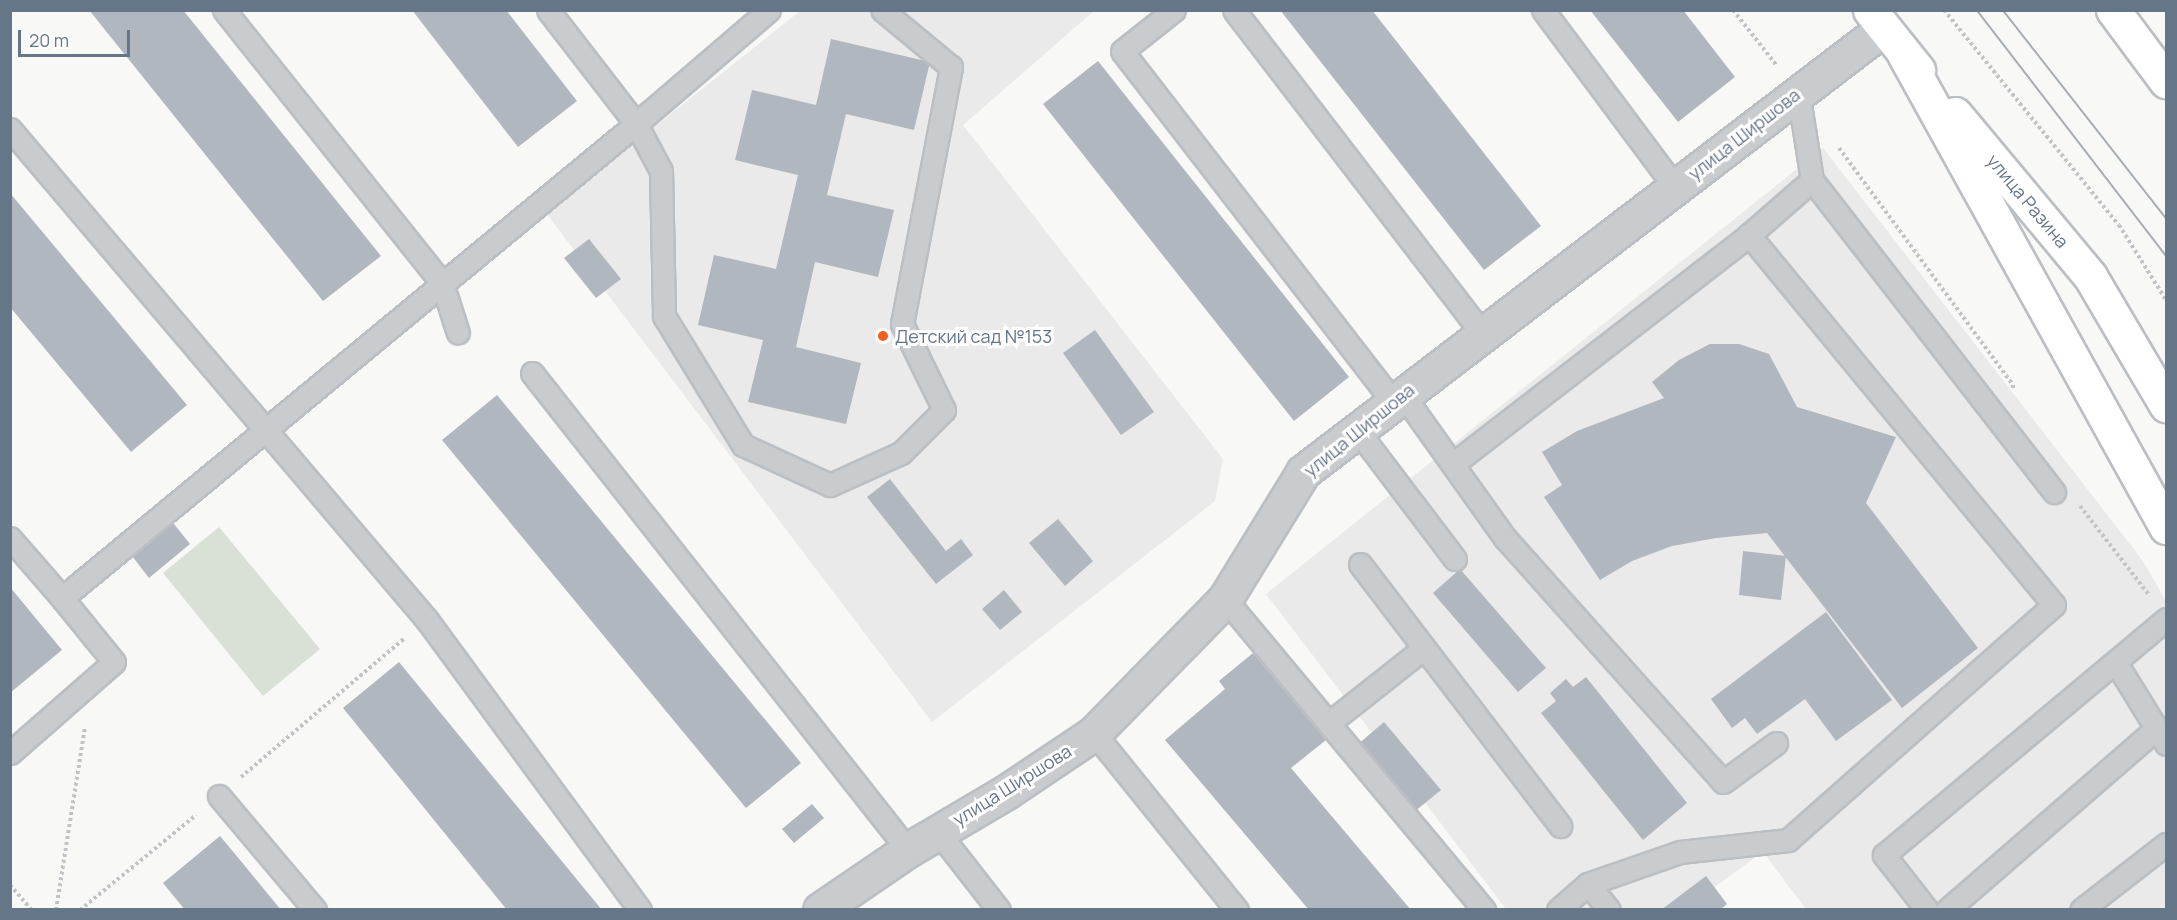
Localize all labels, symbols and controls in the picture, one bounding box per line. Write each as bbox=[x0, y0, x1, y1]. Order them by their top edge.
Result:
scale bar bbox=[21, 18, 134, 56]
text: 20 m bbox=[29, 28, 69, 52]
street label: улица Ширшова bbox=[1684, 84, 1804, 184]
street label: улица Разина bbox=[1983, 150, 2073, 252]
place label: Детский сад №153 bbox=[895, 325, 1052, 347]
marker: Детский сад №153 bbox=[876, 329, 890, 343]
street label: улица Ширшова bbox=[1300, 379, 1418, 481]
street label: улица Ширшова bbox=[949, 740, 1075, 830]

